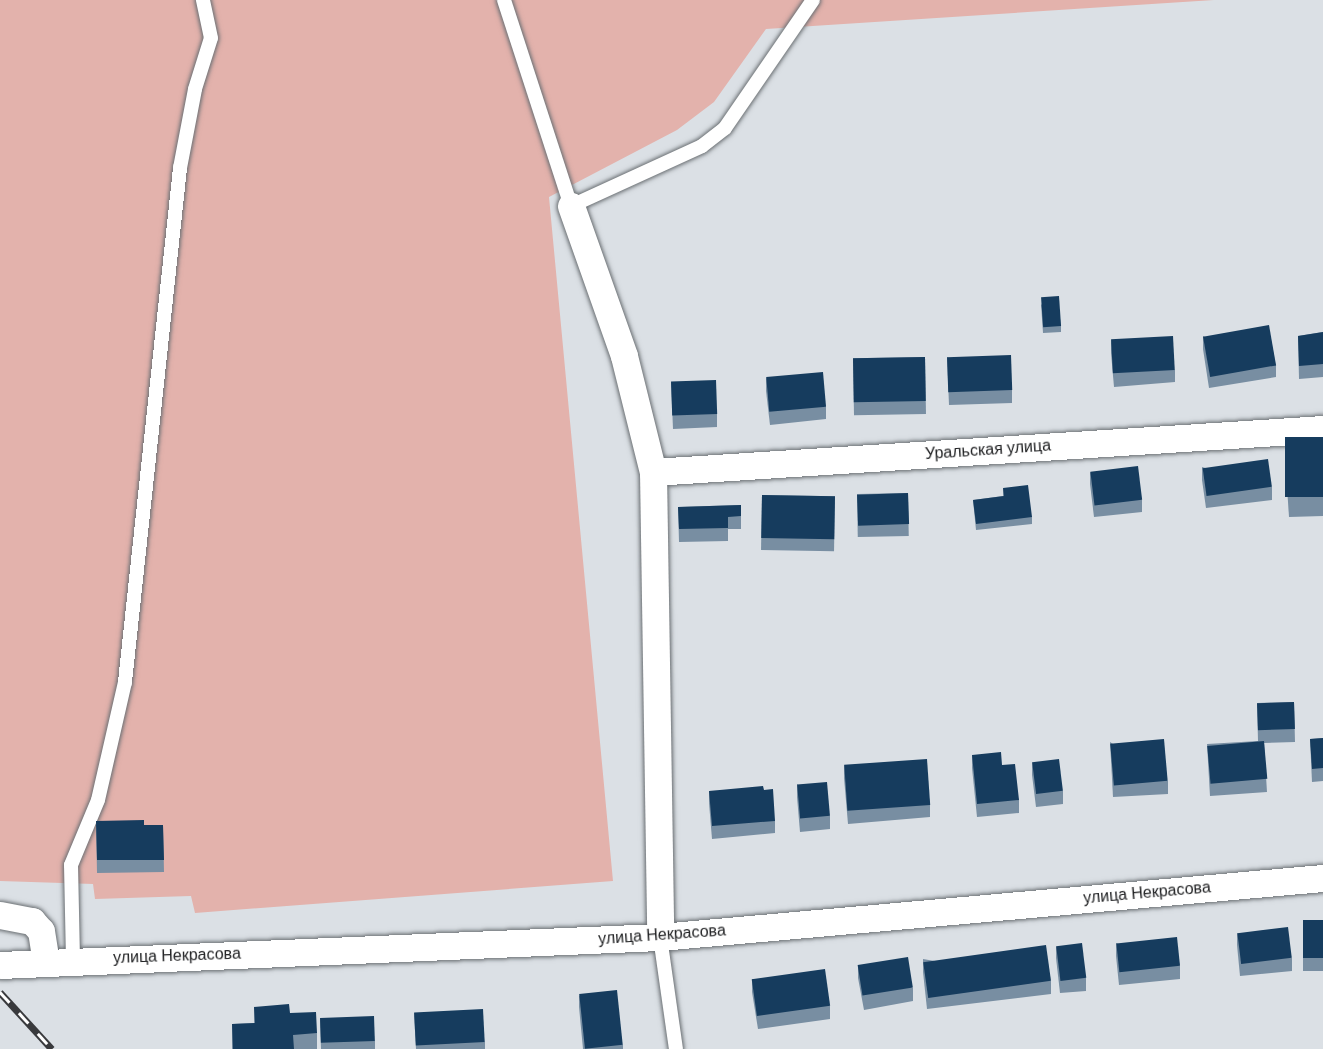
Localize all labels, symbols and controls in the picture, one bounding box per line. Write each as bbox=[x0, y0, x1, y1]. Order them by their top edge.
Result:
street label: Уральская улица bbox=[924, 436, 1052, 464]
street label: улица Некрасова bbox=[1083, 878, 1211, 908]
street label: улица Некрасова bbox=[598, 921, 726, 949]
street label: улица Некрасова bbox=[113, 944, 241, 968]

